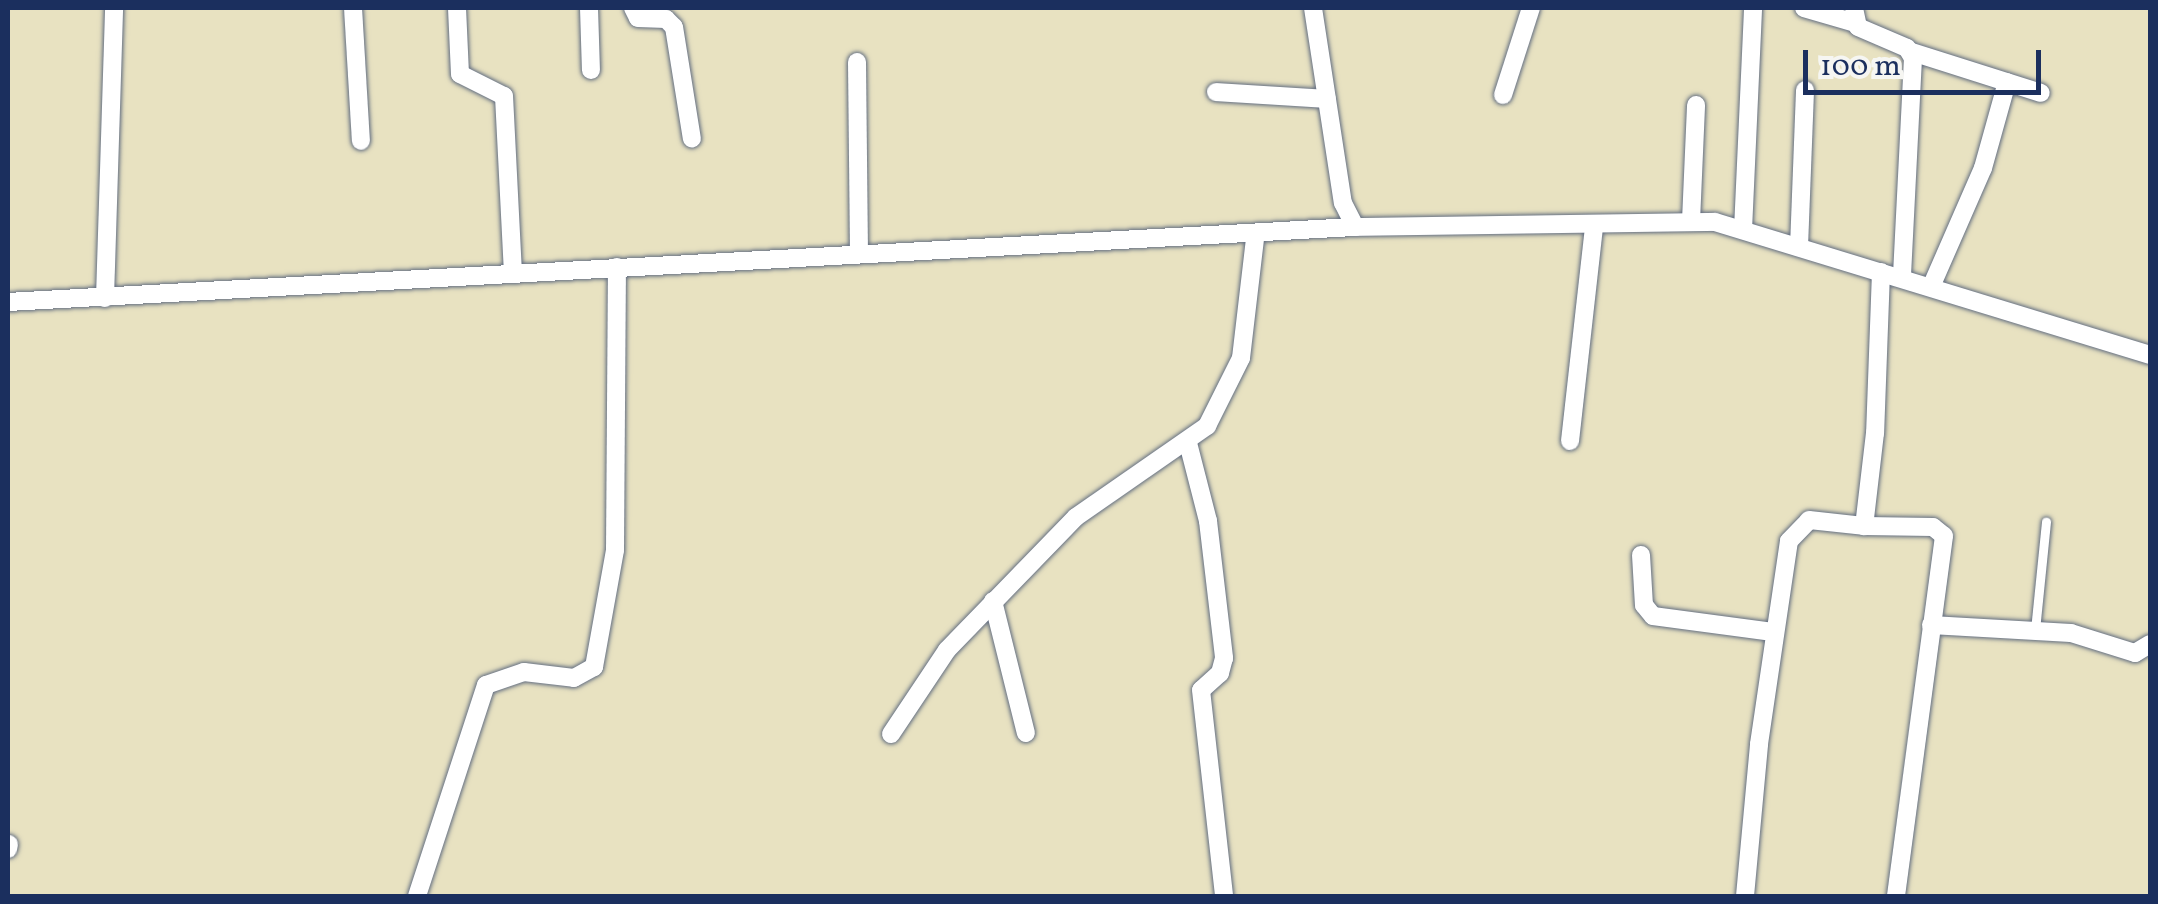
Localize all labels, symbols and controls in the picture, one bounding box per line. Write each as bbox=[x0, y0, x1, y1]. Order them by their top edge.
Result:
scale bar bbox=[1808, 30, 2046, 92]
text: 100 m bbox=[1820, 46, 1901, 88]

